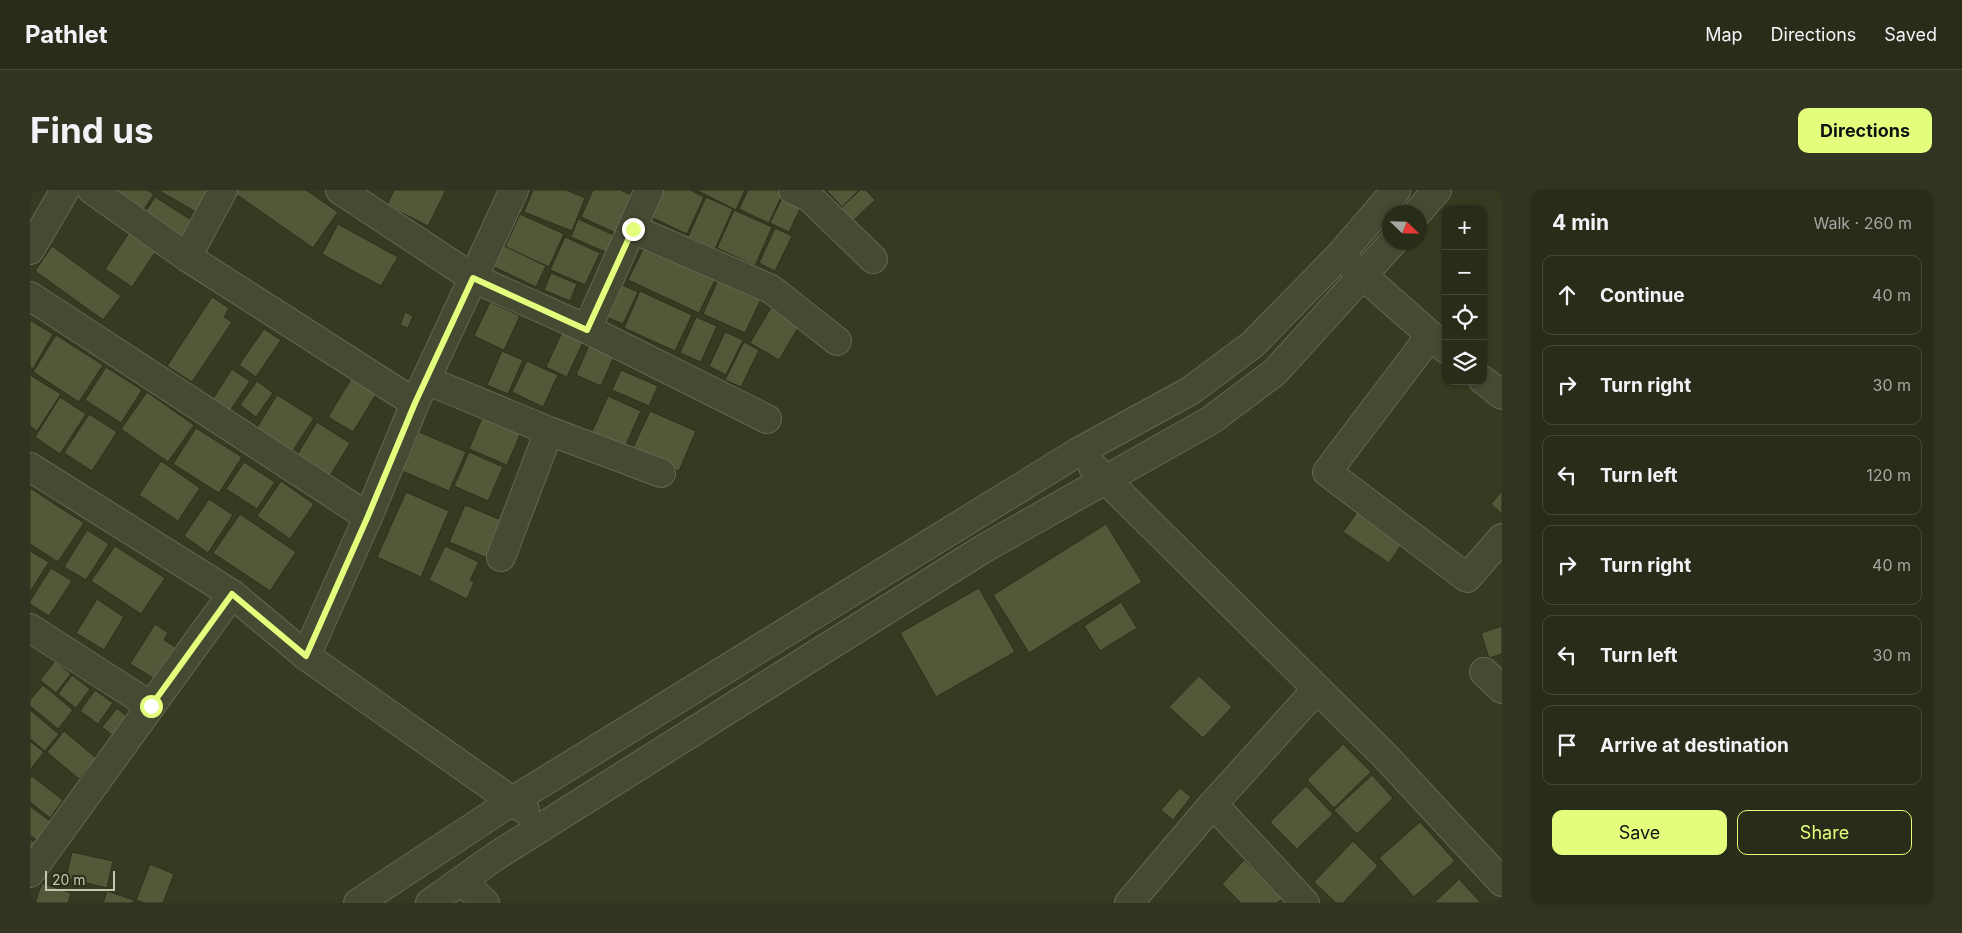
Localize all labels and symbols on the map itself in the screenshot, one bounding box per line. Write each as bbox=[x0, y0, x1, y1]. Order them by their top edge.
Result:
north arrow bbox=[1382, 205, 1427, 250]
route end bbox=[622, 218, 645, 241]
route start bbox=[140, 695, 163, 718]
scale bar bbox=[45, 868, 115, 891]

